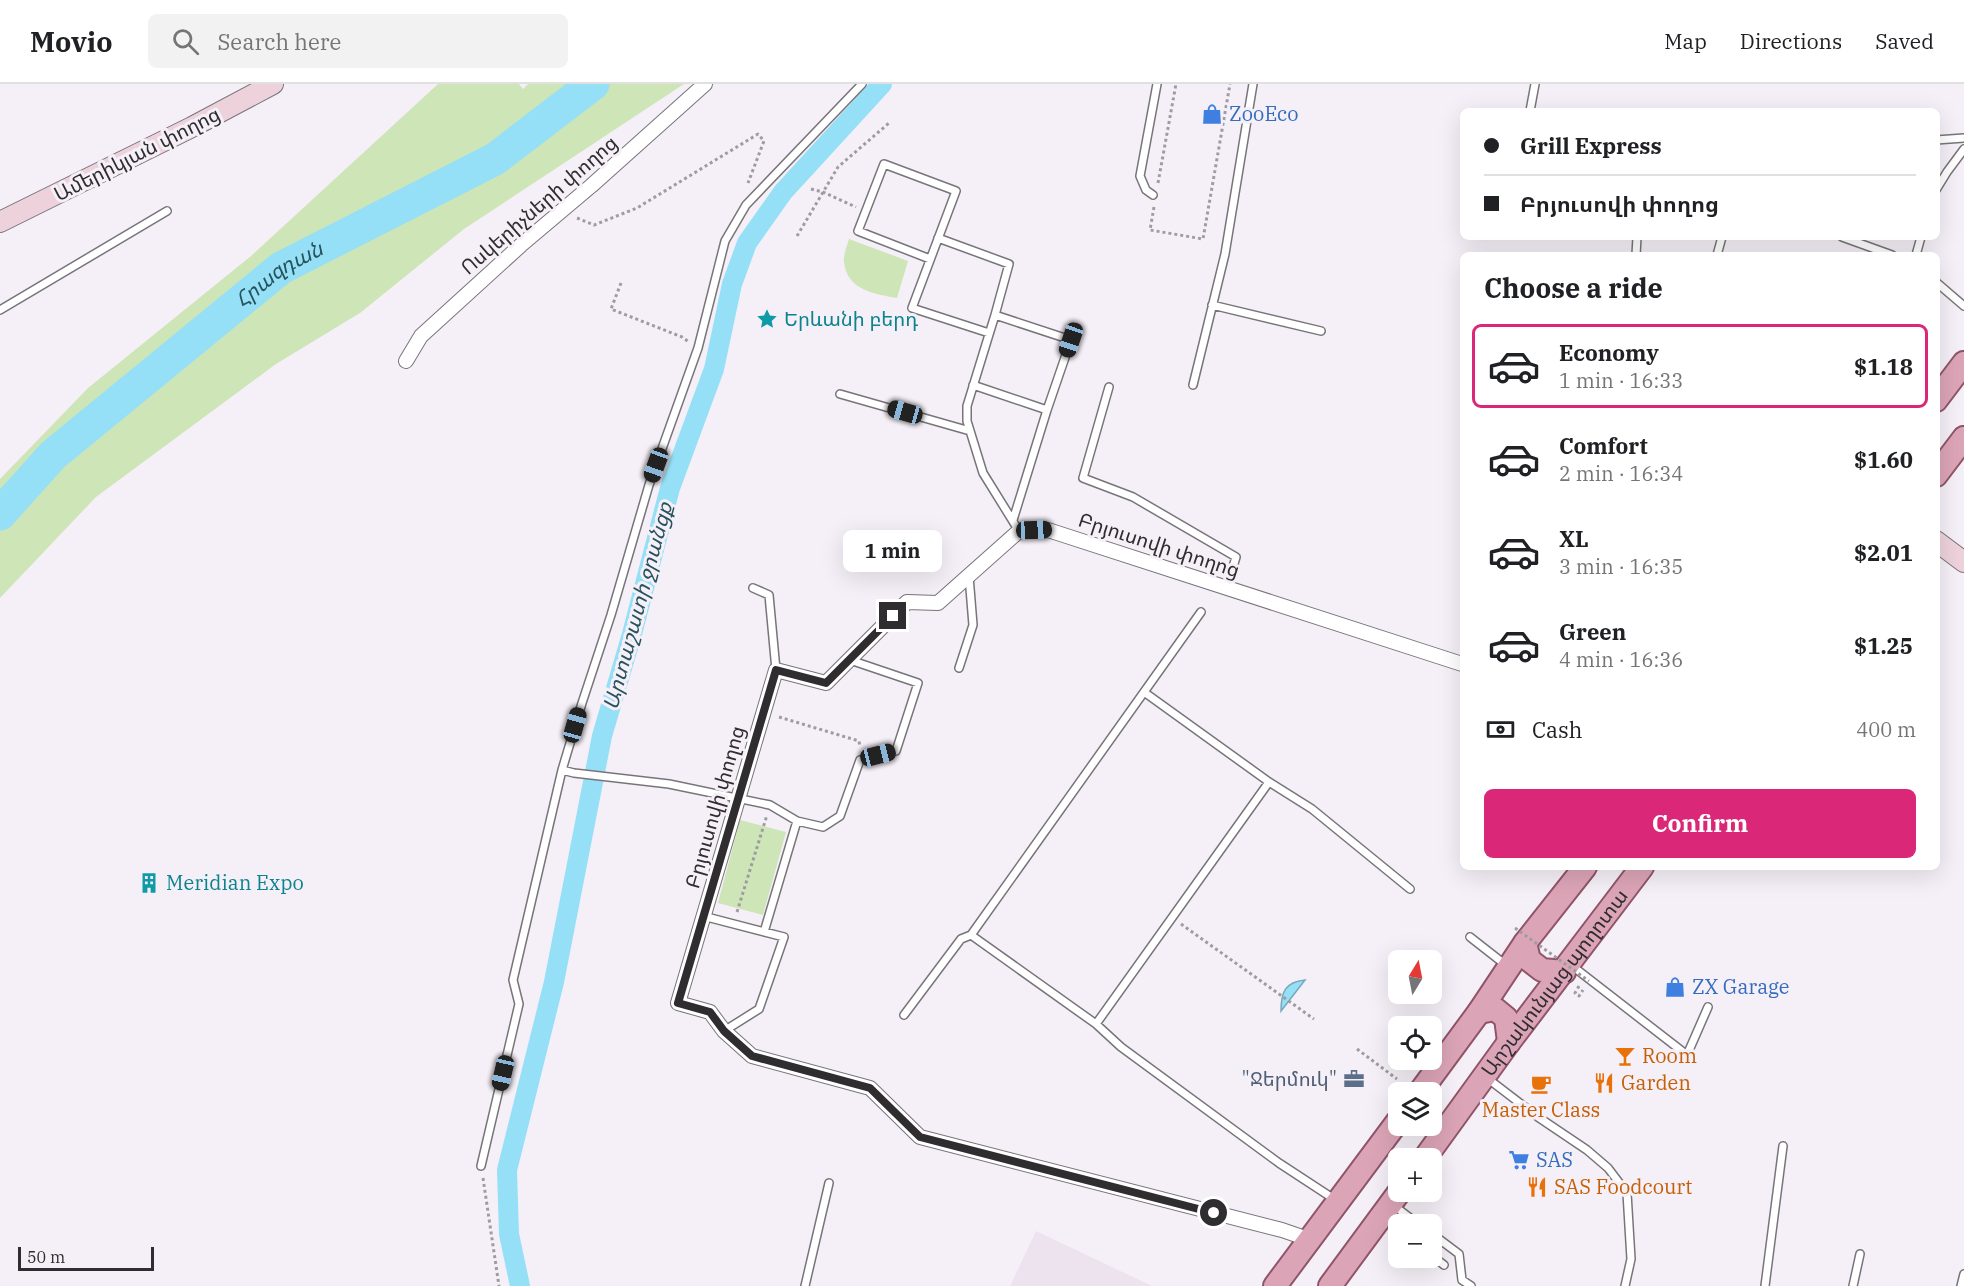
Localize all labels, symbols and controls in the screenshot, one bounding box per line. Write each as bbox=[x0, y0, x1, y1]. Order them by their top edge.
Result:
search box bbox=[148, 14, 568, 68]
text: Movio bbox=[30, 23, 112, 60]
icon: search bbox=[169, 25, 202, 58]
text: Search here bbox=[217, 27, 341, 56]
text: Map bbox=[1664, 27, 1707, 55]
text: Directions bbox=[1740, 27, 1842, 55]
text: Saved bbox=[1875, 27, 1934, 55]
street label: Ամերիկյան փողոց bbox=[49, 100, 224, 207]
place label: ZooEco bbox=[1229, 100, 1298, 127]
shop icon: ZooEco bbox=[1200, 102, 1224, 126]
street label: Ոսկերիչների փողոց bbox=[455, 129, 623, 280]
text: Grill Express bbox=[1520, 131, 1662, 160]
text: Բրյուսովի փողոց bbox=[1520, 189, 1719, 218]
water label: Հրազդան bbox=[229, 234, 328, 313]
text: Choose a ride bbox=[1484, 270, 1663, 305]
place label: Երևանի բերդ bbox=[784, 305, 918, 332]
place icon: Երևանի բերդ bbox=[755, 307, 779, 331]
car bbox=[1057, 320, 1085, 360]
text: Economy bbox=[1559, 338, 1659, 367]
icon: car bbox=[1487, 339, 1541, 393]
text: $1.18 bbox=[1854, 352, 1913, 381]
text: 1 min · 16:33 bbox=[1559, 367, 1683, 394]
car bbox=[885, 398, 925, 426]
text: Comfort bbox=[1559, 431, 1648, 460]
icon: car bbox=[1487, 432, 1541, 486]
car bbox=[641, 445, 671, 485]
text: $1.60 bbox=[1854, 445, 1913, 474]
text: 2 min · 16:34 bbox=[1559, 460, 1683, 487]
water label: Արտաշատի ջրանցք bbox=[596, 497, 679, 713]
street label: Բրյուսովի փողոց bbox=[1075, 506, 1243, 583]
car bbox=[1016, 520, 1052, 540]
text: XL bbox=[1559, 524, 1589, 553]
icon: car bbox=[1487, 525, 1541, 579]
callout: 1 min bbox=[844, 529, 942, 571]
text: 1 min bbox=[865, 537, 921, 564]
text: $2.01 bbox=[1854, 538, 1913, 567]
text: 3 min · 16:35 bbox=[1559, 553, 1683, 580]
route end bbox=[879, 602, 906, 629]
text: Green bbox=[1559, 617, 1626, 646]
icon: car bbox=[1487, 618, 1541, 672]
text: $1.25 bbox=[1854, 631, 1913, 660]
text: 4 min · 16:36 bbox=[1559, 646, 1683, 673]
car bbox=[561, 705, 589, 745]
icon: cash bbox=[1484, 713, 1517, 746]
text: Cash bbox=[1532, 715, 1583, 744]
text: 400 m bbox=[1856, 716, 1916, 743]
street label: Բրյուսովի փողոց bbox=[678, 722, 751, 891]
car bbox=[858, 742, 898, 768]
button: Confirm bbox=[1484, 789, 1916, 858]
place label: Meridian Expo bbox=[166, 869, 304, 896]
building icon: Meridian Expo bbox=[137, 871, 161, 895]
street label: Արշակունյաց պողոտա bbox=[1475, 883, 1634, 1082]
north arrow bbox=[1388, 950, 1442, 1004]
map controls bbox=[1388, 950, 1442, 1268]
place label: ZX Garage bbox=[1692, 973, 1789, 1000]
shop icon: ZX Garage bbox=[1663, 975, 1687, 999]
button: locate bbox=[1388, 1016, 1442, 1070]
place label: Room bbox=[1642, 1042, 1697, 1069]
bar icon: Room bbox=[1613, 1044, 1637, 1068]
car bbox=[490, 1053, 516, 1093]
place label: "Ջերմուկ" bbox=[1242, 1065, 1337, 1092]
office icon: "Ջերմուկ" bbox=[1342, 1067, 1366, 1091]
place label: Garden bbox=[1621, 1069, 1691, 1096]
restaurant icon: Garden bbox=[1592, 1071, 1616, 1095]
cafe icon: Master Class bbox=[1529, 1072, 1553, 1096]
button: layers bbox=[1388, 1082, 1442, 1136]
place label: Master Class bbox=[1482, 1096, 1600, 1123]
place label: SAS bbox=[1536, 1146, 1573, 1173]
button: + bbox=[1388, 1148, 1442, 1202]
supermarket icon: SAS bbox=[1507, 1148, 1531, 1172]
place label: SAS Foodcourt bbox=[1554, 1173, 1692, 1200]
restaurant icon: SAS Foodcourt bbox=[1525, 1175, 1549, 1199]
route start bbox=[1200, 1199, 1227, 1226]
button: − bbox=[1388, 1214, 1442, 1268]
scale bar bbox=[18, 1244, 154, 1272]
text: 50 m bbox=[27, 1247, 65, 1267]

